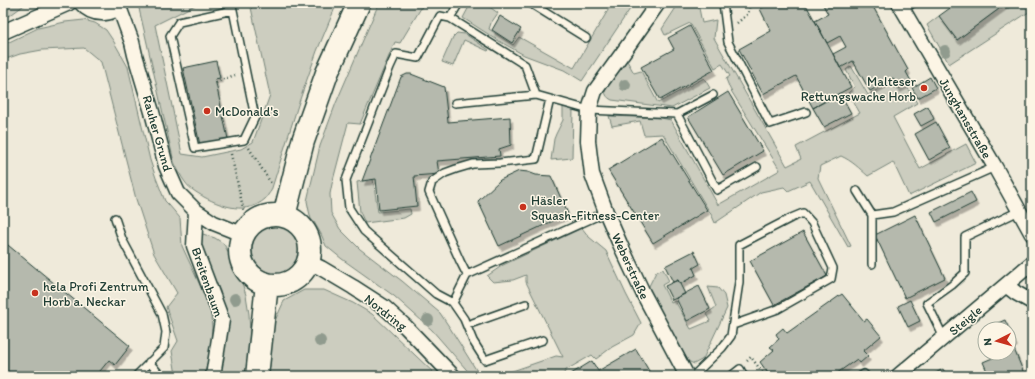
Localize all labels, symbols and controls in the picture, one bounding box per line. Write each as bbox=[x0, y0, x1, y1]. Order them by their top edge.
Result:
place label: Malteser Rettungswache Horb bbox=[801, 74, 917, 104]
street label: Junghansstraße bbox=[936, 75, 995, 161]
marker: Malteser Rettungswache Horb bbox=[919, 83, 929, 93]
street label: Rauher Grund bbox=[139, 93, 176, 173]
place label: McDonald's bbox=[215, 104, 279, 119]
marker: McDonald's bbox=[202, 106, 212, 116]
place label: Häsler Squash-Fitness-Center bbox=[531, 193, 660, 223]
marker: Häsler Squash-Fitness-Center bbox=[518, 202, 528, 212]
street label: Weberstraße bbox=[609, 231, 652, 302]
street label: Breitenbaum bbox=[189, 245, 227, 319]
place label: hela Profi Zentrum Horb a. Neckar bbox=[43, 279, 149, 309]
marker: hela Profi Zentrum Horb a. Neckar bbox=[30, 288, 40, 298]
street label: Nordring bbox=[361, 291, 410, 334]
street label: Steigle bbox=[946, 302, 985, 338]
north arrow bbox=[977, 321, 1017, 361]
text: N bbox=[981, 338, 994, 346]

